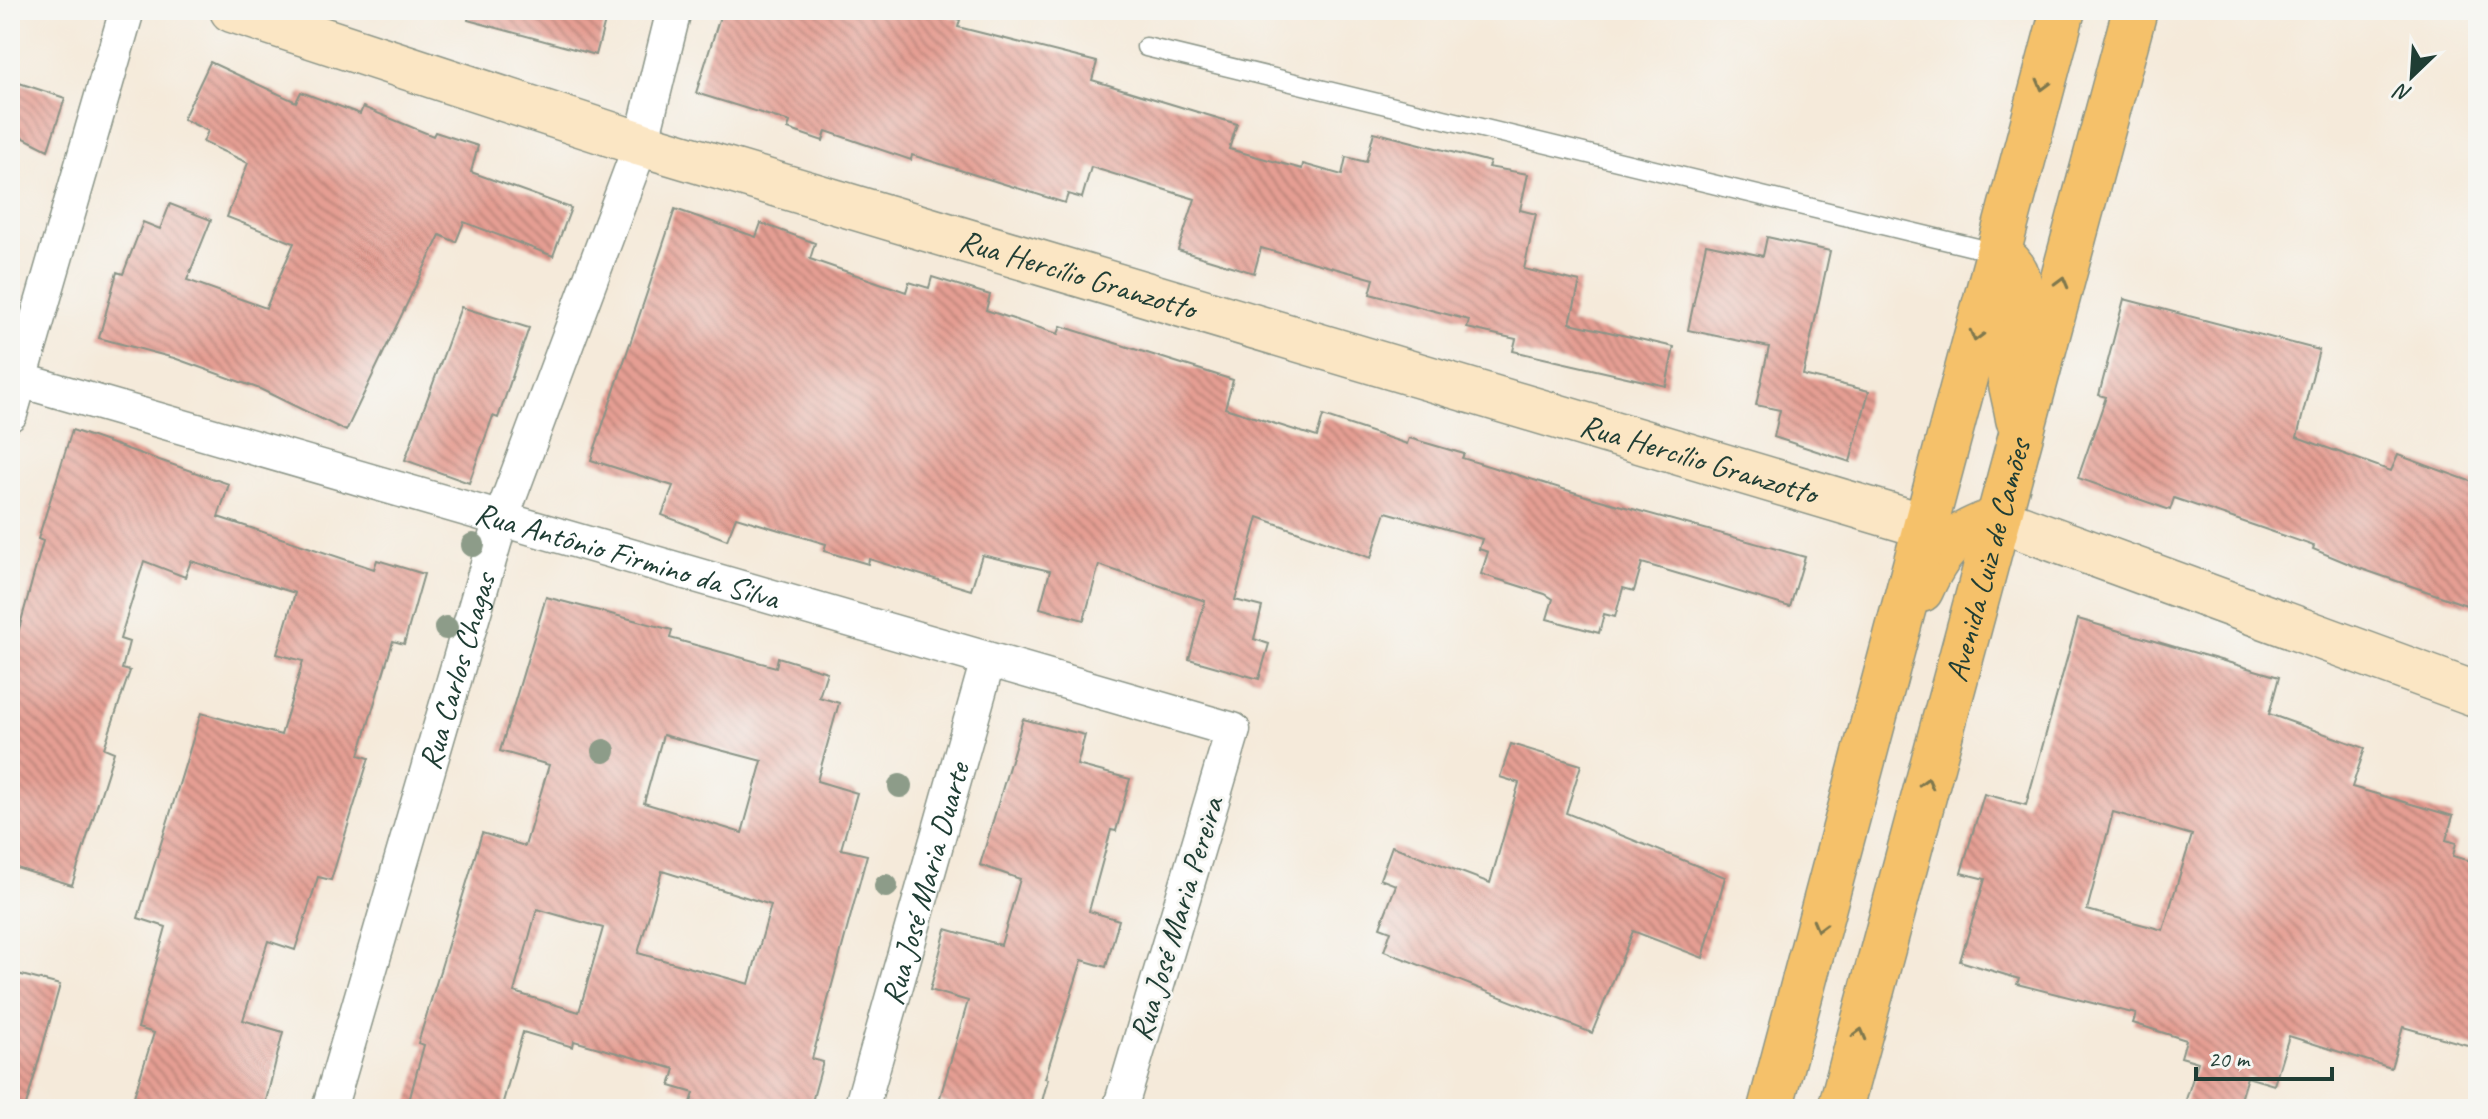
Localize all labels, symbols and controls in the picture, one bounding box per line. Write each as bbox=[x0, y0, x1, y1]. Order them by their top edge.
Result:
north arrow bbox=[2372, 36, 2452, 116]
text: N bbox=[2389, 76, 2416, 109]
one-way arrow bbox=[2035, 78, 2052, 92]
street label: Rua Hercílio Granzotto bbox=[954, 220, 1204, 330]
one-way arrow bbox=[2053, 275, 2069, 289]
one-way arrow bbox=[1968, 329, 1985, 343]
street label: Rua Hercílio Granzotto bbox=[1575, 405, 1825, 515]
street label: Avenida Luiz de Camões bbox=[1936, 432, 2041, 686]
street label: Rua Antônio Firmino da Silva bbox=[471, 492, 786, 620]
street label: Rua Carlos Chagas bbox=[409, 566, 506, 774]
street label: Rua José Maria Duarte bbox=[871, 756, 980, 1010]
one-way arrow bbox=[1918, 776, 1934, 790]
street label: Rua José Maria Pereira bbox=[1120, 791, 1234, 1046]
one-way arrow bbox=[1811, 918, 1828, 932]
one-way arrow bbox=[1850, 1027, 1867, 1041]
scale bar bbox=[2196, 1031, 2332, 1081]
text: 20 m bbox=[2208, 1044, 2251, 1074]

